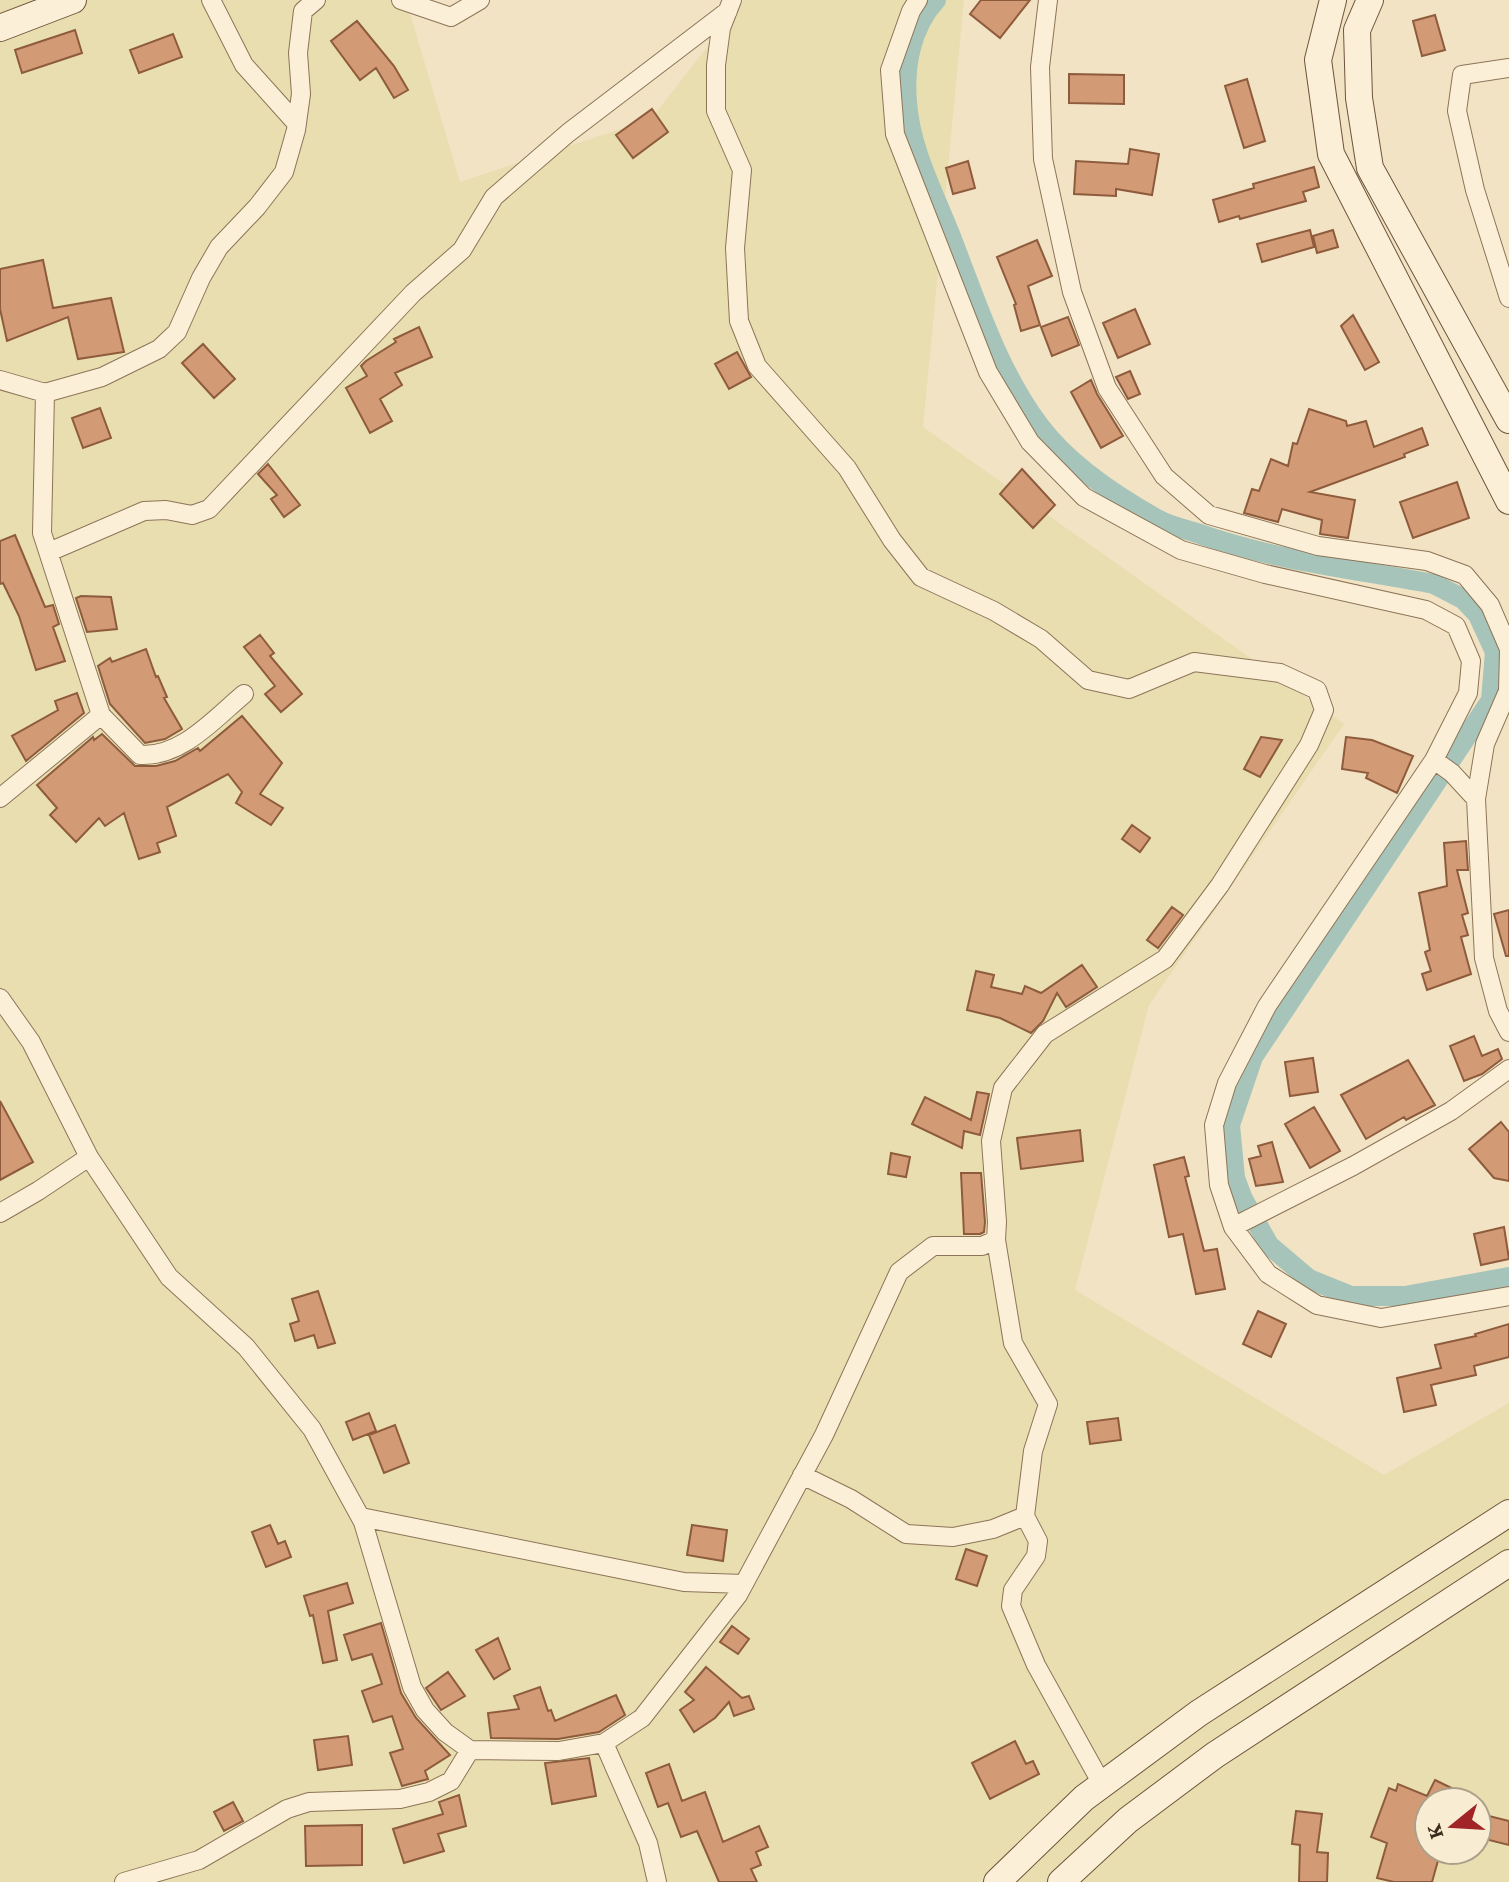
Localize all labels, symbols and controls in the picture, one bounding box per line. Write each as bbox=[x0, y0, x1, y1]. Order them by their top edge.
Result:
north arrow bbox=[1413, 1786, 1493, 1866]
text: K bbox=[1420, 1821, 1449, 1843]

